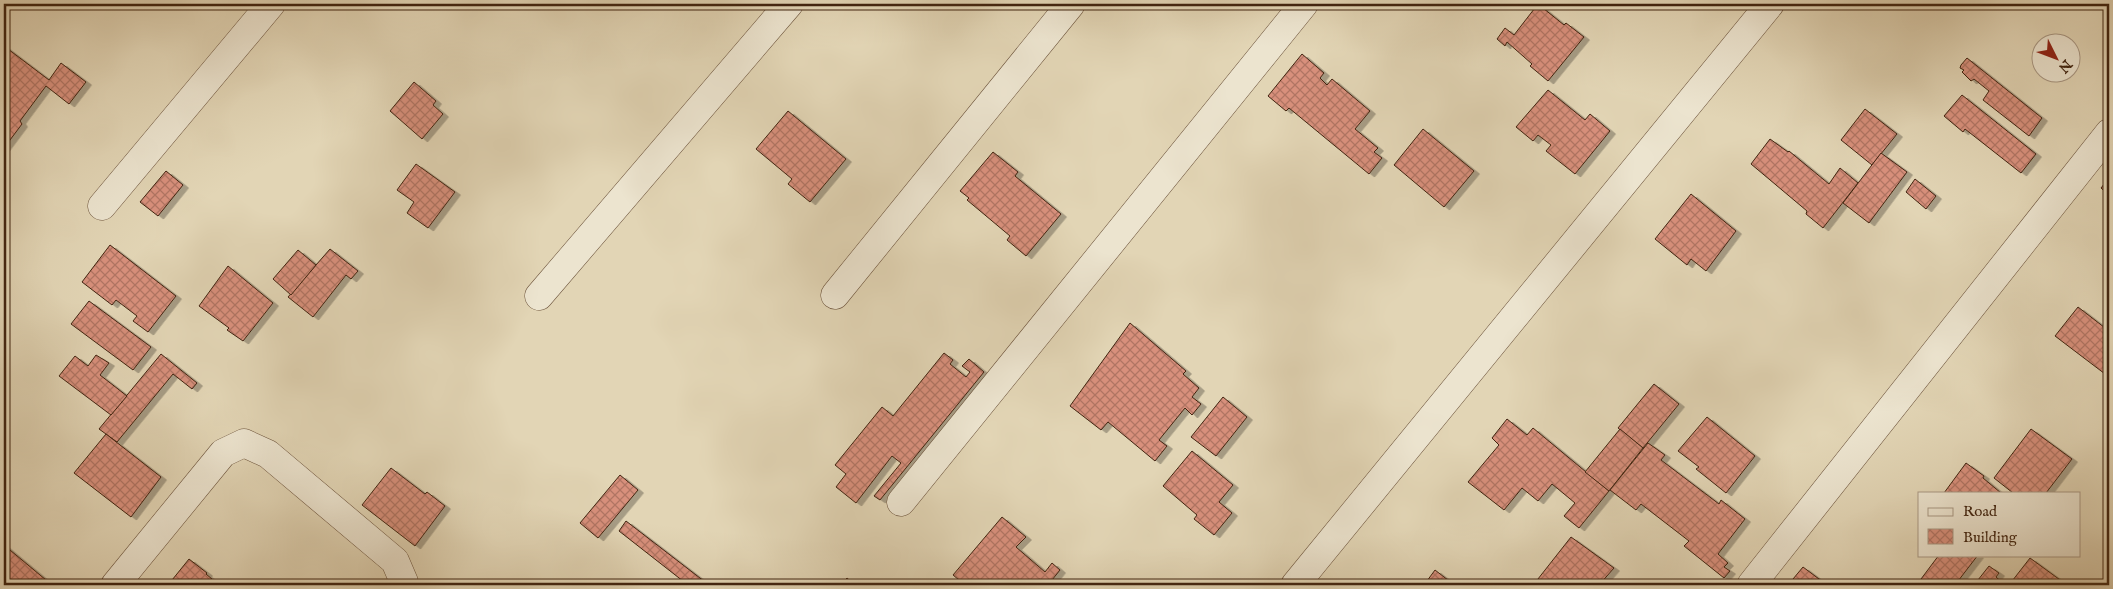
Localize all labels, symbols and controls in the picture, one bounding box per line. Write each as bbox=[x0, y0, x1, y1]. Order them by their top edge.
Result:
north arrow bbox=[2030, 32, 2080, 82]
text: N bbox=[2054, 55, 2076, 77]
legend bbox=[1918, 492, 2080, 556]
text: Road bbox=[1963, 502, 1998, 521]
text: Building bbox=[1963, 528, 2018, 547]

